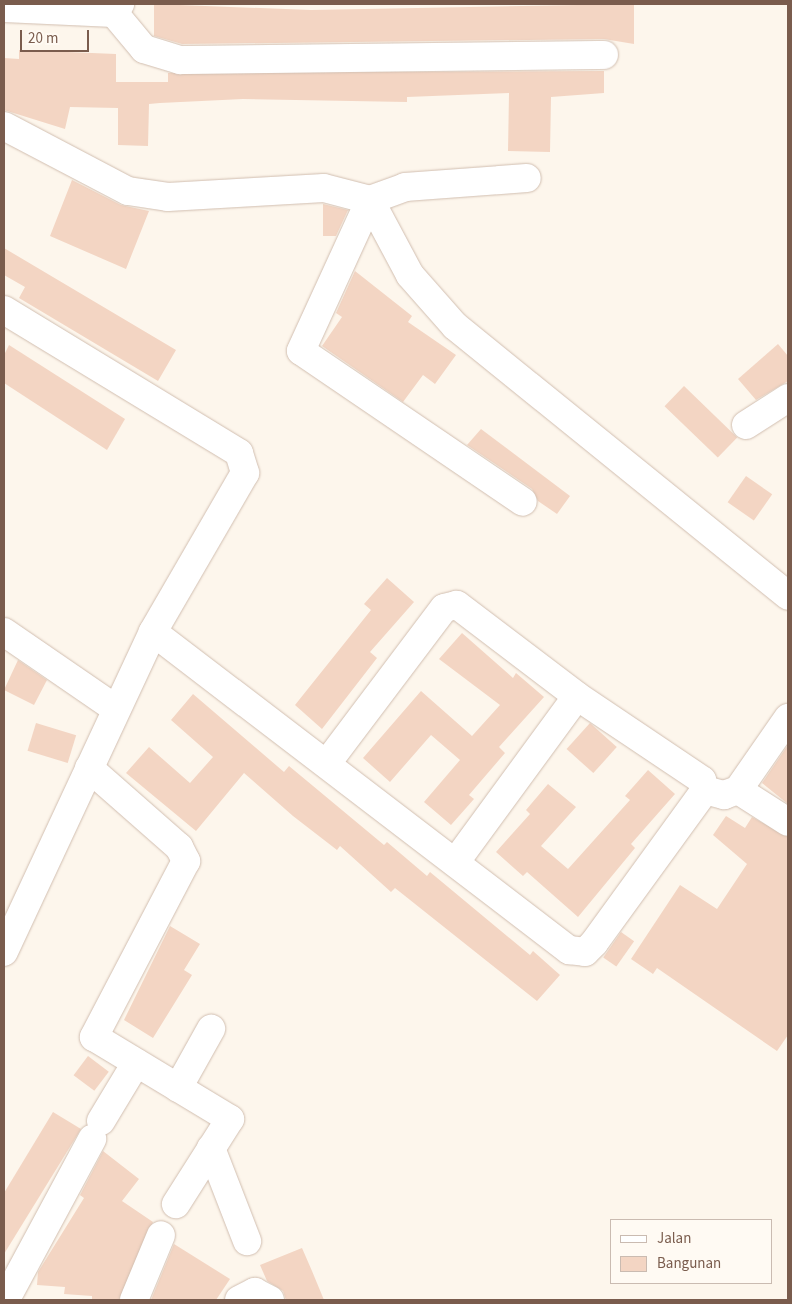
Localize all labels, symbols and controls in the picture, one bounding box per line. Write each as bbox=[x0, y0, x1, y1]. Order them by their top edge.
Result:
scale bar bbox=[22, 20, 91, 52]
text: 20 m bbox=[28, 28, 58, 49]
legend bbox=[610, 1219, 772, 1284]
text: Jalan bbox=[657, 1228, 691, 1249]
text: Bangunan bbox=[657, 1253, 721, 1274]

